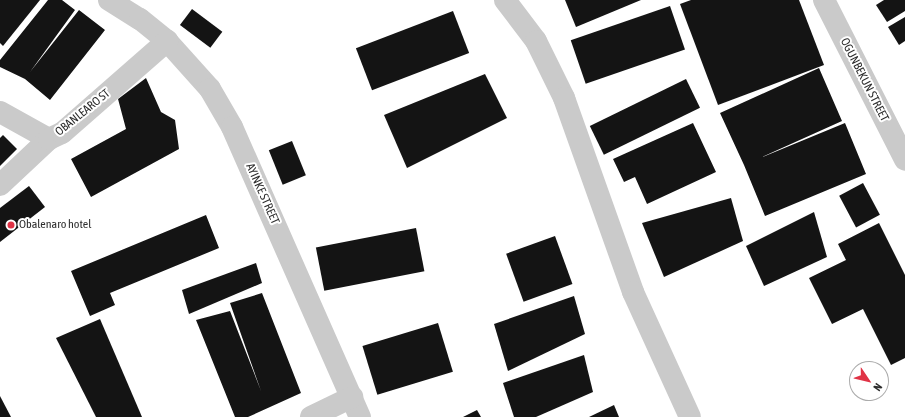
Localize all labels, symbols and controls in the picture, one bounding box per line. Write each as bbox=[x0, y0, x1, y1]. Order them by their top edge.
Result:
street label: OGUNBEKUN STREET bbox=[837, 36, 891, 124]
street label: OBANLEARO ST bbox=[53, 87, 113, 139]
street label: AYINKE STREET bbox=[242, 161, 282, 227]
place label: Obalenaro hotel bbox=[19, 218, 91, 232]
marker: Obalenaro hotel bbox=[6, 220, 16, 230]
north arrow bbox=[849, 361, 889, 401]
text: N bbox=[871, 381, 885, 393]

